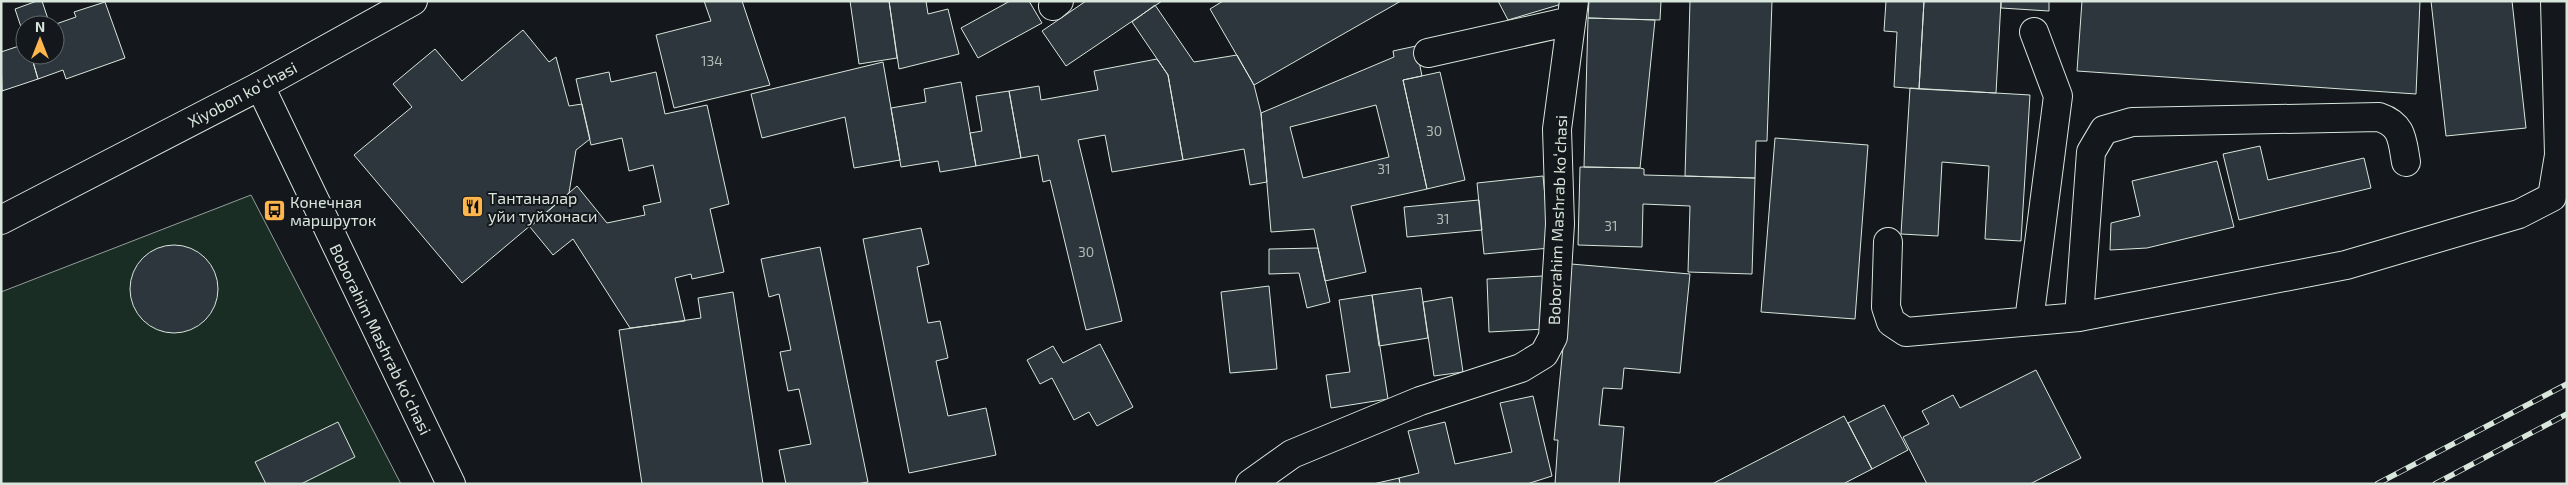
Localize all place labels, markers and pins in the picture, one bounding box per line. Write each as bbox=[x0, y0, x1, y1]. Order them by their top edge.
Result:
place label: Тантаналар уйи туйхонаси bbox=[488, 188, 597, 226]
place label: Конечная маршруток bbox=[290, 192, 377, 230]
restaurant icon: Тантаналар уйи туйхонаси bbox=[460, 194, 484, 218]
bus stop icon: Конечная маршруток bbox=[262, 198, 286, 222]

